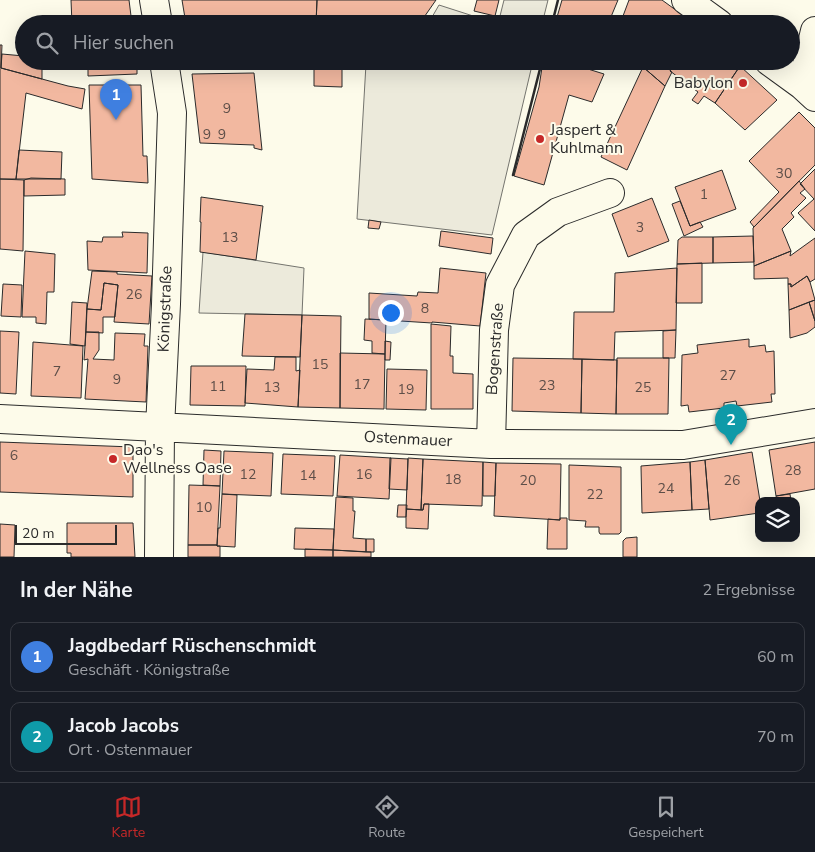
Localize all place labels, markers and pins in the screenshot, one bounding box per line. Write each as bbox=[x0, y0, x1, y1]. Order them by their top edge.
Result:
place label: Babylon bbox=[674, 72, 733, 94]
marker: Babylon bbox=[737, 77, 749, 89]
pin: 1 bbox=[100, 79, 132, 120]
place label: Jaspert & Kuhlmann bbox=[549, 119, 623, 159]
marker: Jaspert & Kuhlmann bbox=[534, 133, 546, 145]
pin: 2 bbox=[715, 404, 747, 445]
place label: Dao's Wellness Oase bbox=[123, 439, 232, 479]
marker: Dao's Wellness Oase bbox=[107, 453, 119, 465]

